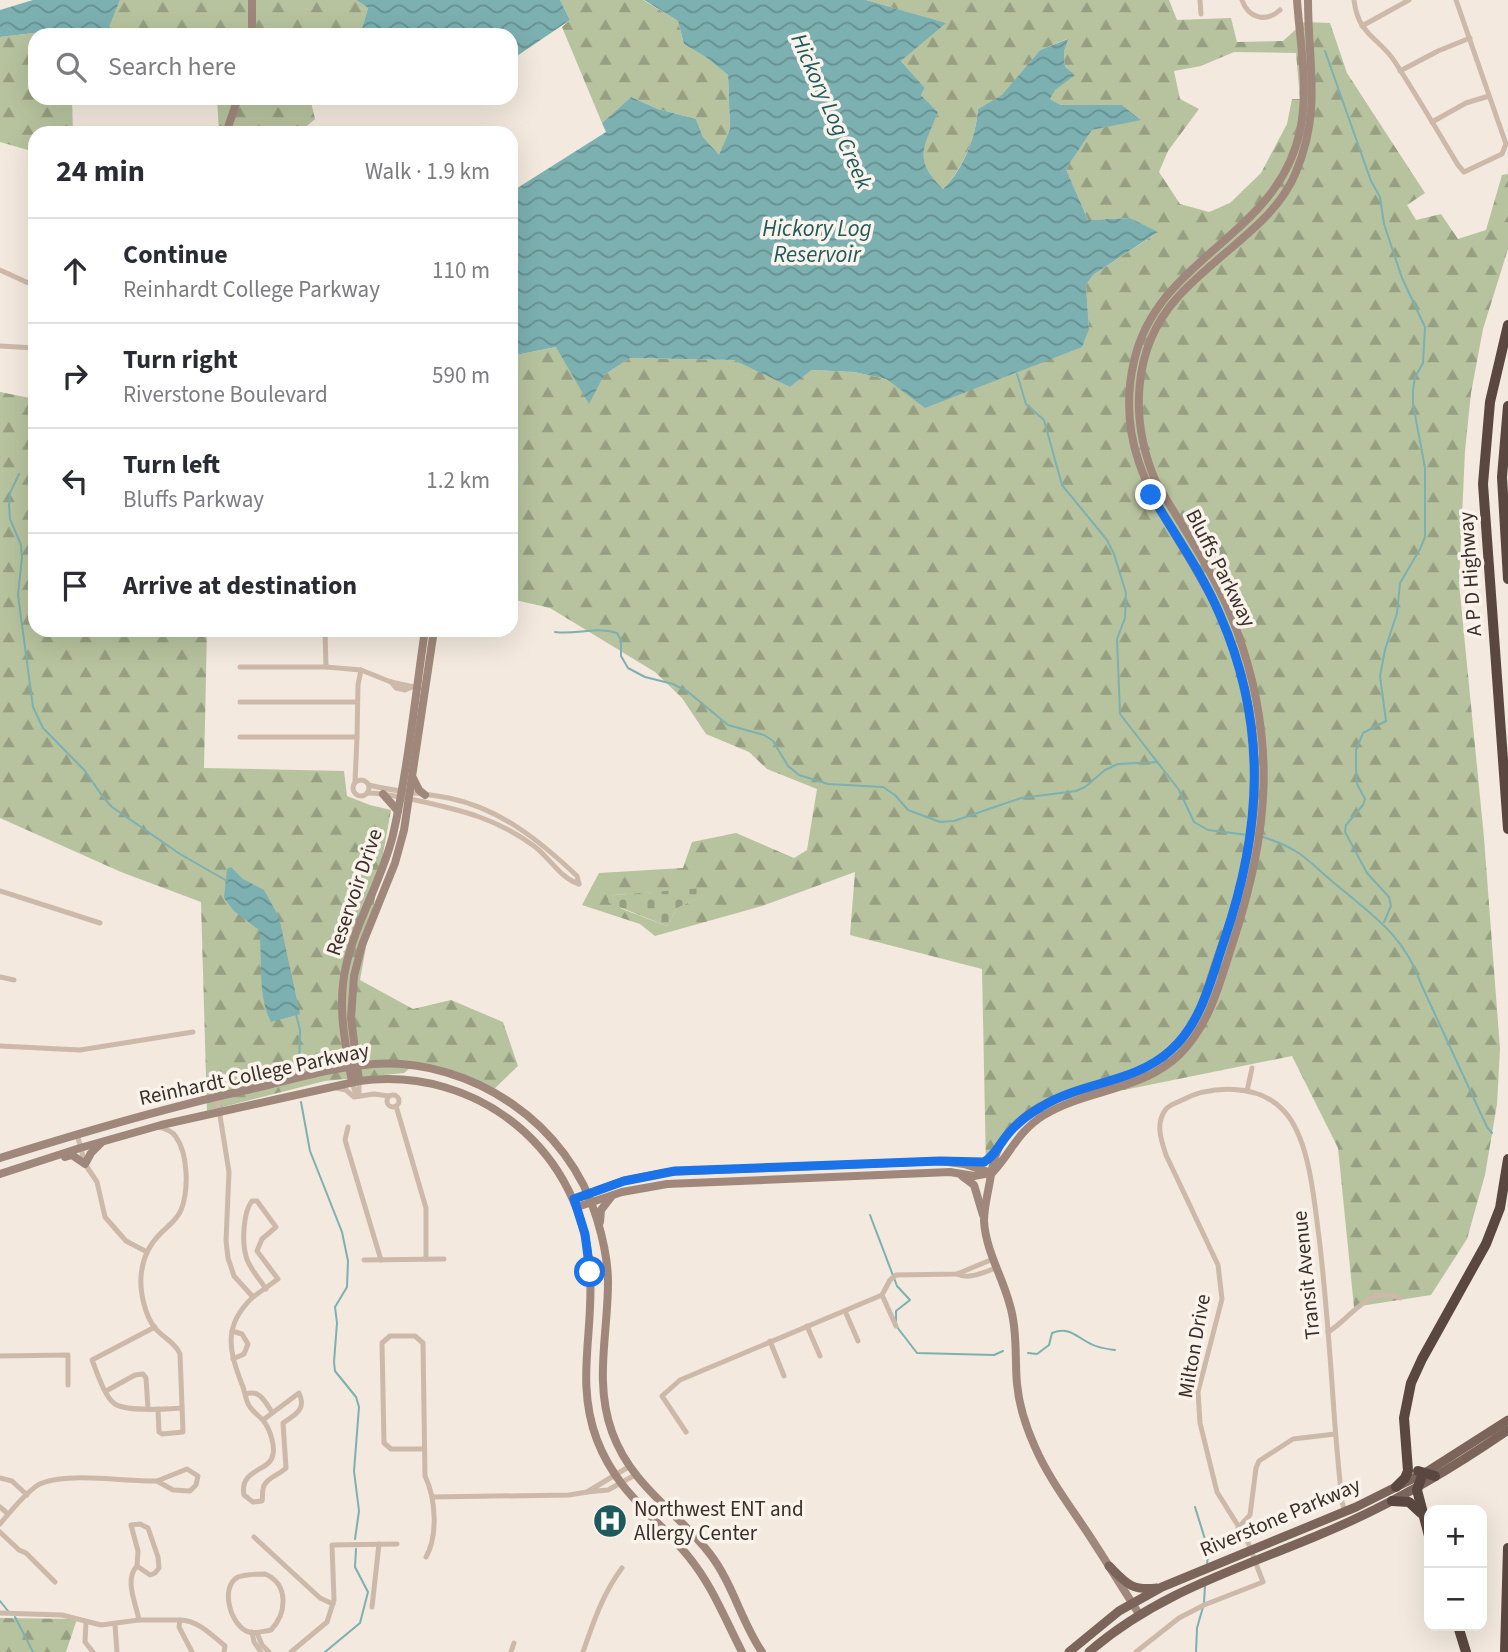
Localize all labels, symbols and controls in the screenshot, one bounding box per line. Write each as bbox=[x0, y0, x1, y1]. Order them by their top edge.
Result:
search box bbox=[28, 28, 518, 105]
water label: Hickory Log Creek bbox=[782, 28, 881, 195]
icon: search bbox=[52, 48, 90, 86]
text: Search here bbox=[108, 48, 236, 85]
text: 24 min bbox=[56, 150, 145, 193]
text: Walk · 1.9 km bbox=[365, 155, 490, 188]
water label: Hickory Log Reservoir bbox=[762, 212, 872, 271]
text: Continue bbox=[123, 236, 228, 273]
icon: ahead bbox=[56, 252, 94, 290]
text: 110 m bbox=[432, 254, 490, 287]
text: Reinhardt College Parkway bbox=[123, 273, 380, 306]
text: Turn right bbox=[123, 341, 238, 378]
icon: right bbox=[56, 357, 94, 395]
text: 590 m bbox=[432, 359, 490, 392]
text: Riverstone Boulevard bbox=[123, 378, 328, 411]
text: Turn left bbox=[123, 446, 220, 483]
icon: left bbox=[56, 462, 94, 500]
text: 1.2 km bbox=[426, 464, 490, 497]
route end bbox=[1135, 479, 1166, 510]
text: Bluffs Parkway bbox=[123, 483, 264, 516]
street label: Bluffs Parkway bbox=[1178, 504, 1264, 632]
street label: A P D Highway bbox=[1451, 510, 1489, 637]
icon: arrive bbox=[56, 567, 94, 605]
text: Arrive at destination bbox=[123, 567, 357, 604]
street label: Reservoir Drive bbox=[318, 824, 390, 960]
street label: Reinhardt College Parkway bbox=[136, 1035, 372, 1113]
street label: Transit Avenue bbox=[1284, 1209, 1328, 1341]
route start bbox=[574, 1256, 605, 1287]
street label: Milton Drive bbox=[1170, 1292, 1218, 1400]
street label: Riverstone Parkway bbox=[1195, 1470, 1365, 1564]
place label: Northwest ENT and Allergy Center bbox=[634, 1494, 804, 1548]
hospital icon: Northwest ENT and Allergy Center bbox=[591, 1502, 629, 1540]
map controls bbox=[1424, 1505, 1487, 1631]
button: + bbox=[1424, 1505, 1487, 1568]
button: − bbox=[1424, 1568, 1487, 1631]

